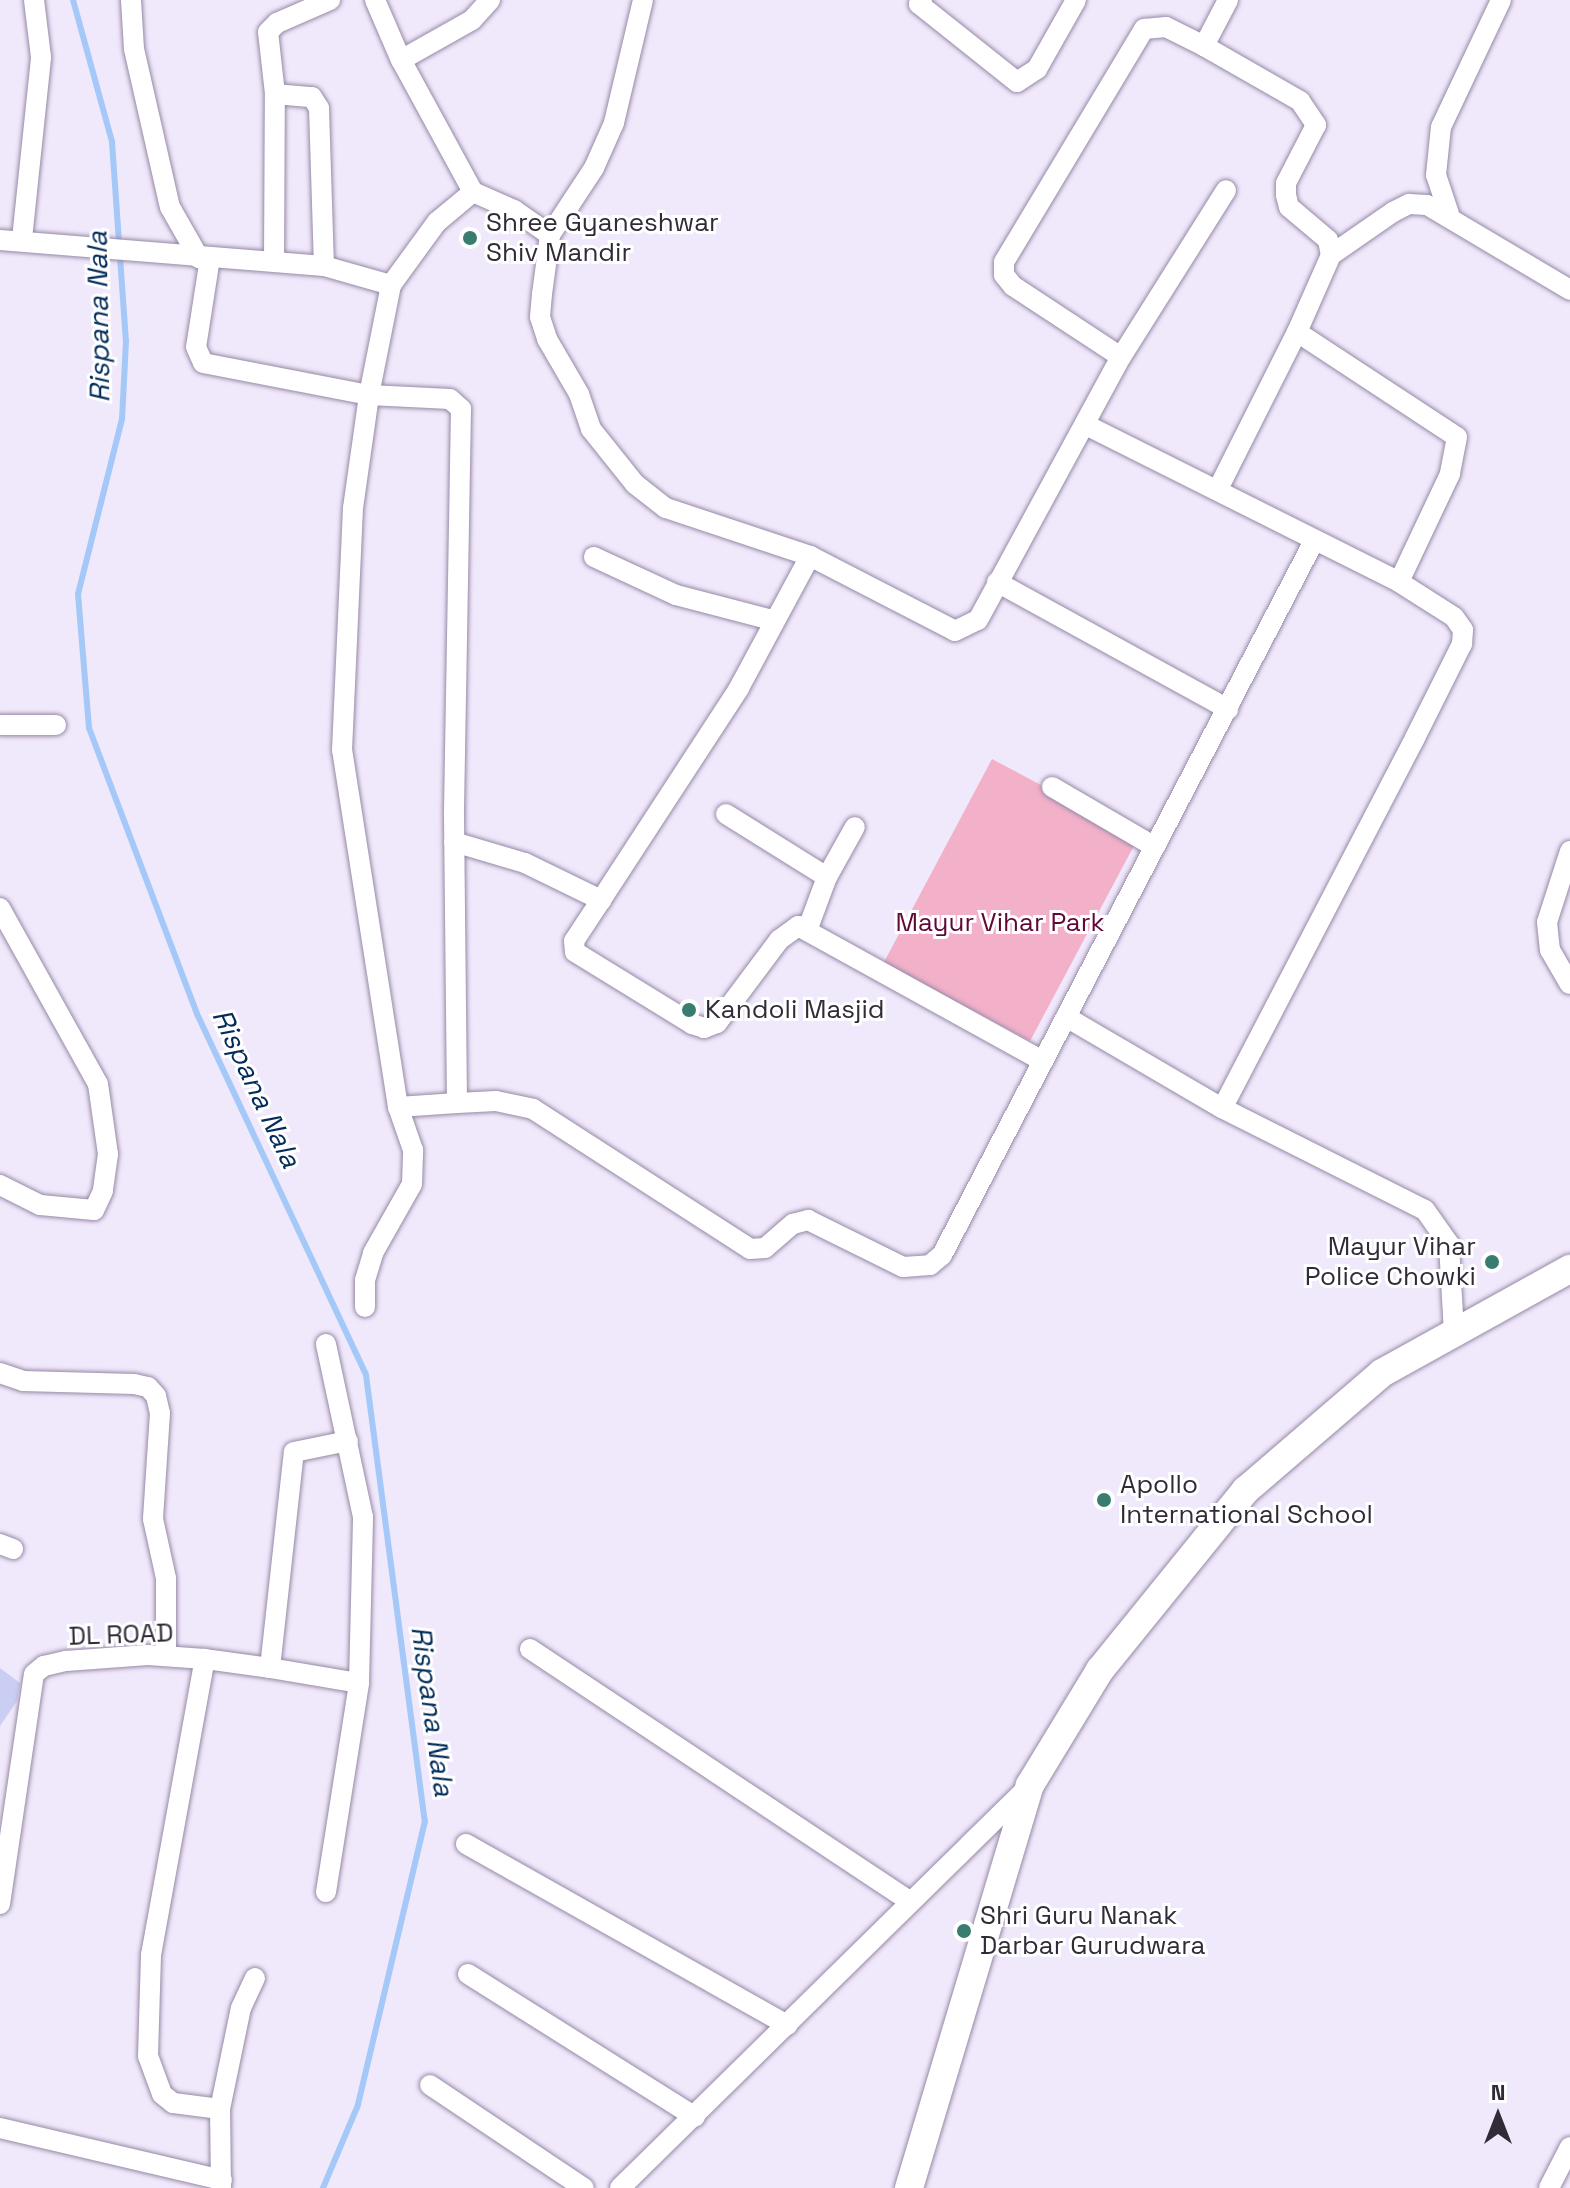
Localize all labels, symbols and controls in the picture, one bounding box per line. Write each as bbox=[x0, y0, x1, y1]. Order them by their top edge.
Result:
place label: Shree Gyaneshwar Shiv Mandir bbox=[486, 207, 719, 268]
marker: Shree Gyaneshwar Shiv Mandir bbox=[461, 229, 479, 247]
water label: Rispana Nala bbox=[80, 231, 116, 403]
park label: Mayur Vihar Park bbox=[895, 907, 1105, 939]
place label: Kandoli Masjid bbox=[705, 994, 885, 1026]
marker: Kandoli Masjid bbox=[680, 1001, 698, 1019]
water label: Rispana Nala bbox=[206, 1003, 308, 1173]
place label: Mayur Vihar Police Chowki bbox=[1305, 1231, 1476, 1292]
marker: Mayur Vihar Police Chowki bbox=[1483, 1253, 1501, 1271]
place label: Apollo International School bbox=[1120, 1469, 1373, 1530]
marker: Apollo International School bbox=[1095, 1491, 1113, 1509]
street label: DL ROAD bbox=[68, 1618, 174, 1652]
water label: Rispana Nala bbox=[404, 1624, 462, 1798]
place label: Shri Guru Nanak Darbar Gurudwara bbox=[980, 1900, 1206, 1962]
marker: Shri Guru Nanak Darbar Gurudwara bbox=[955, 1922, 973, 1940]
north arrow bbox=[1458, 2076, 1538, 2156]
text: N bbox=[1491, 2078, 1505, 2106]

